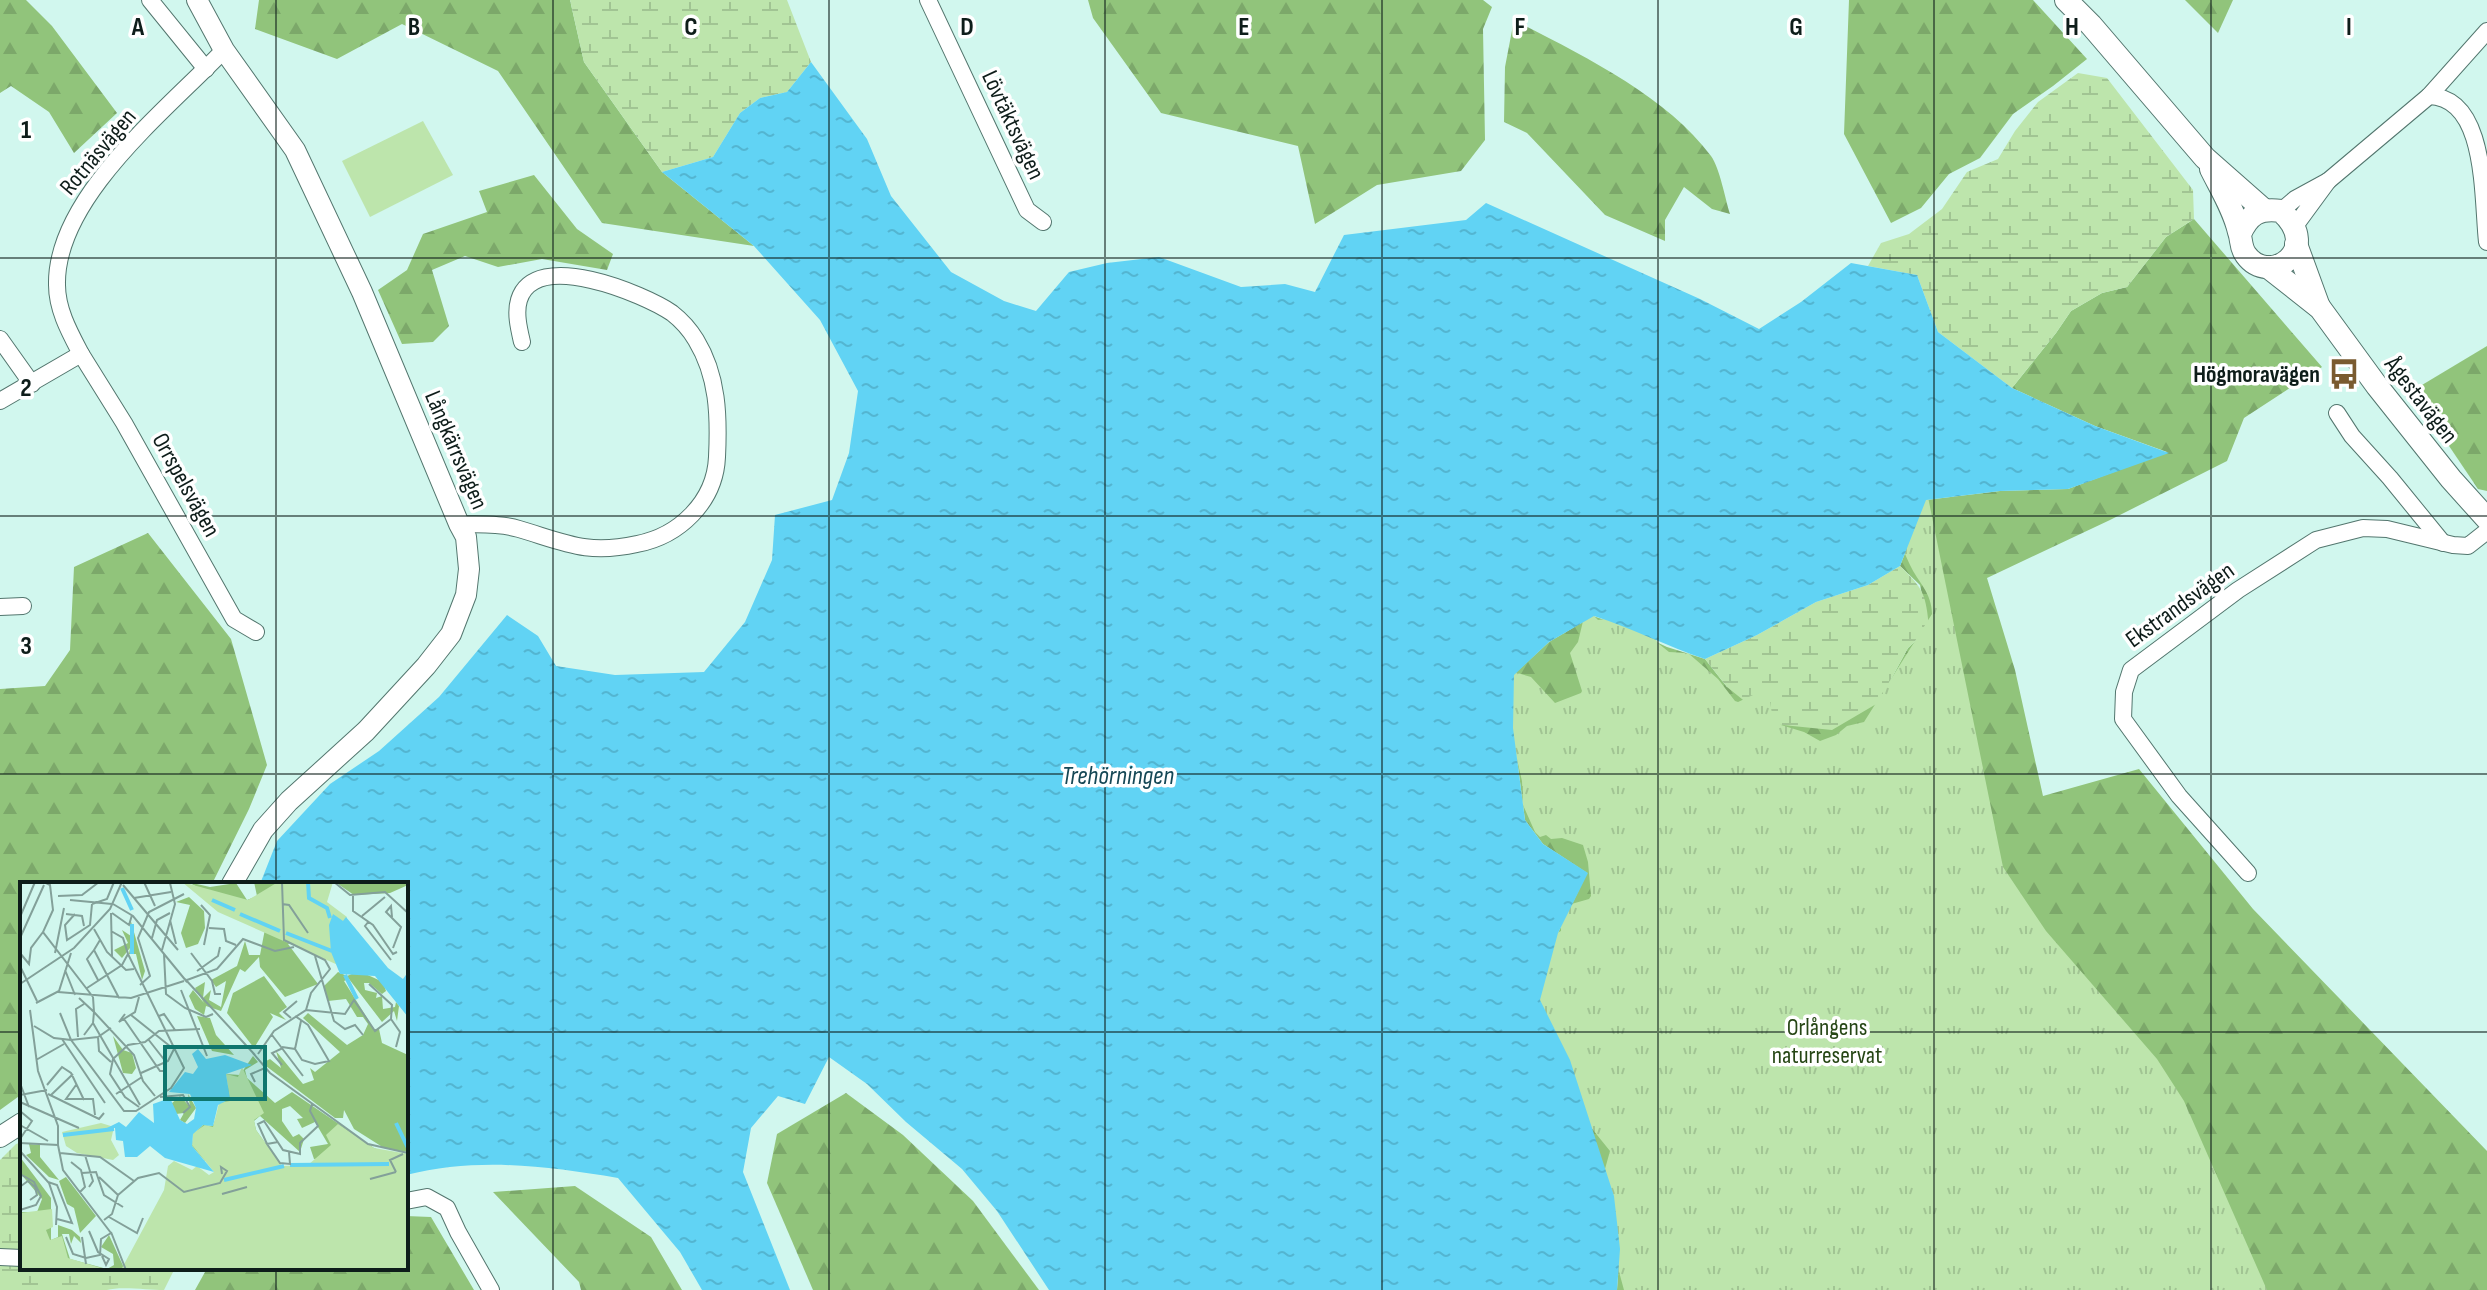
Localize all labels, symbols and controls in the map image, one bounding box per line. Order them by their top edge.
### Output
text: A [131,12,145,43]
text: B [408,12,420,43]
text: C [684,12,698,43]
text: D [960,12,974,43]
text: E [1238,12,1250,43]
text: F [1515,12,1526,43]
text: G [1789,12,1803,43]
text: H [2065,12,2079,43]
text: I [2346,12,2352,43]
street label: Lövtäktsvägen [975,66,1051,184]
street label: Rotnäsvägen [54,103,142,201]
text: 1 [21,115,31,146]
street label: Ågestavägen [2377,350,2464,449]
bus stop icon: Högmoravägen [2327,357,2361,391]
place label: Högmoravägen [2193,360,2320,389]
text: 2 [20,373,32,404]
street label: Långkärrsvägen [418,386,494,514]
street label: Orrspelsvägen [146,428,226,542]
street label: Ekstrandsvägen [2120,556,2240,654]
text: 3 [20,631,32,662]
water label: Trehörningen [1062,761,1174,792]
inset map [20,882,408,1270]
park label: Orlångens naturreservat [1772,1013,1882,1070]

